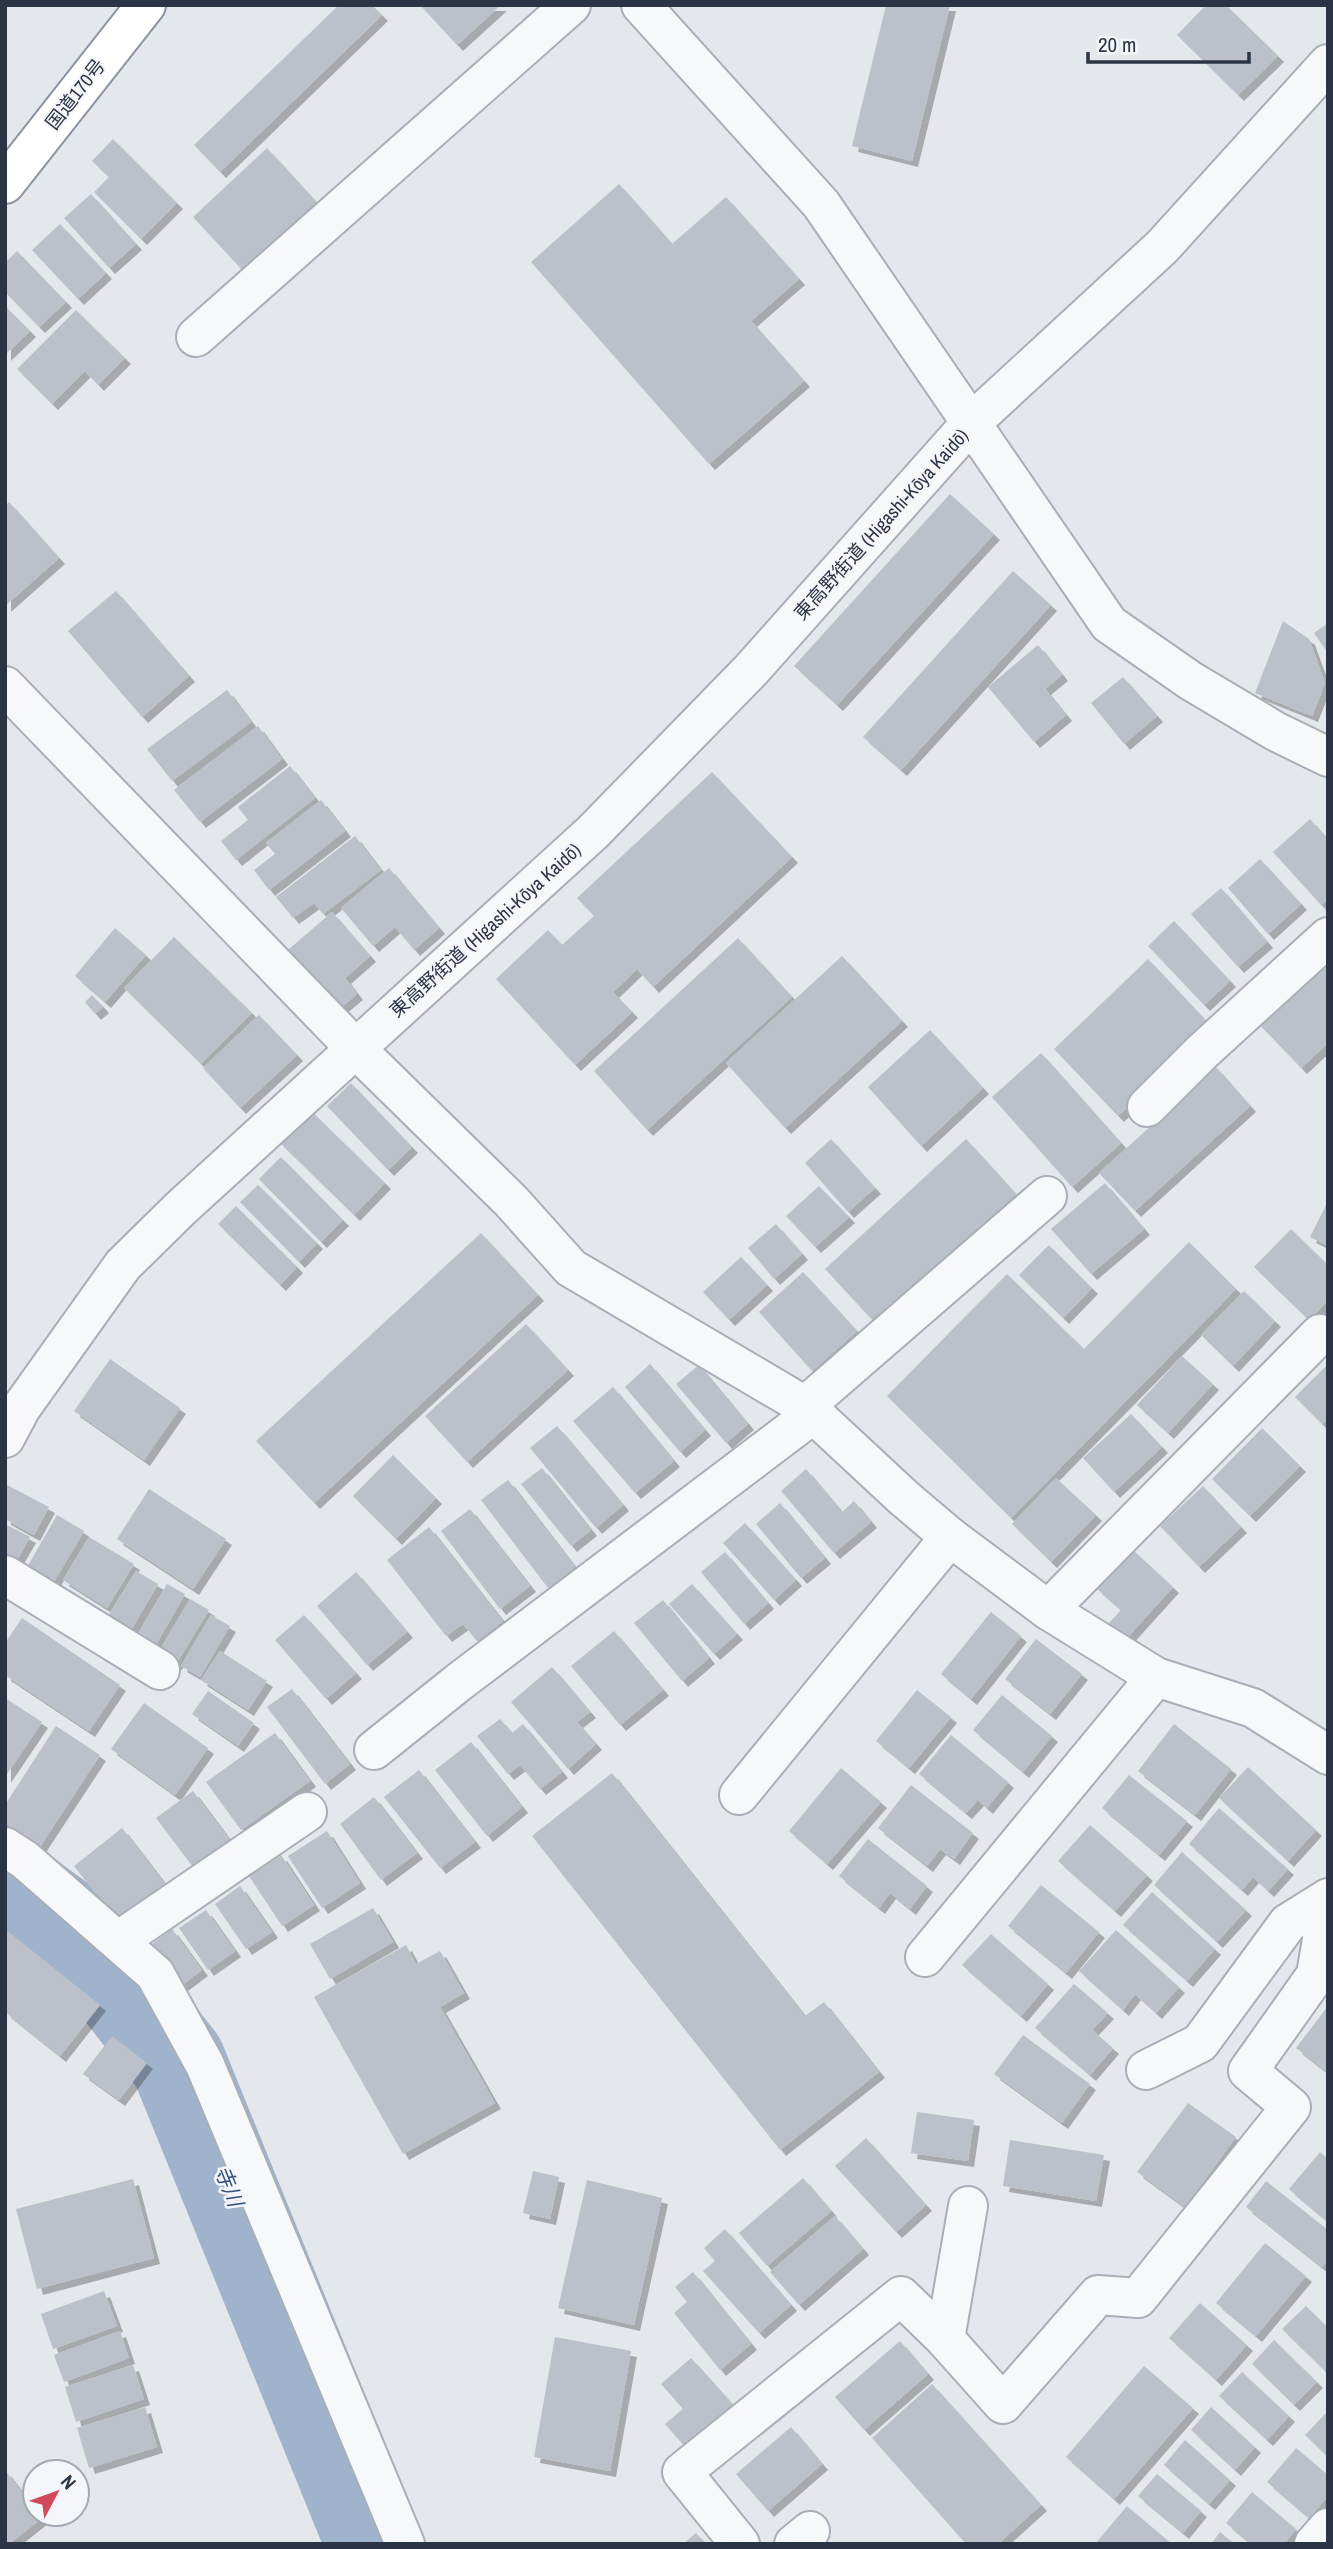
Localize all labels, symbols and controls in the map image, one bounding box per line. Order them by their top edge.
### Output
scale bar [1088,21,1249,65]
text: 20 m [1098,30,1136,59]
street label: 国道170号 [39,53,111,135]
street label: 東高野街道 (Higashi-Kōya Kaidō) [788,423,974,625]
street label: 東高野街道 (Higashi-Kōya Kaidō) [384,837,586,1023]
water label: 寺川 [208,2161,251,2213]
north arrow [21,2458,91,2528]
text: N [55,2469,82,2495]

